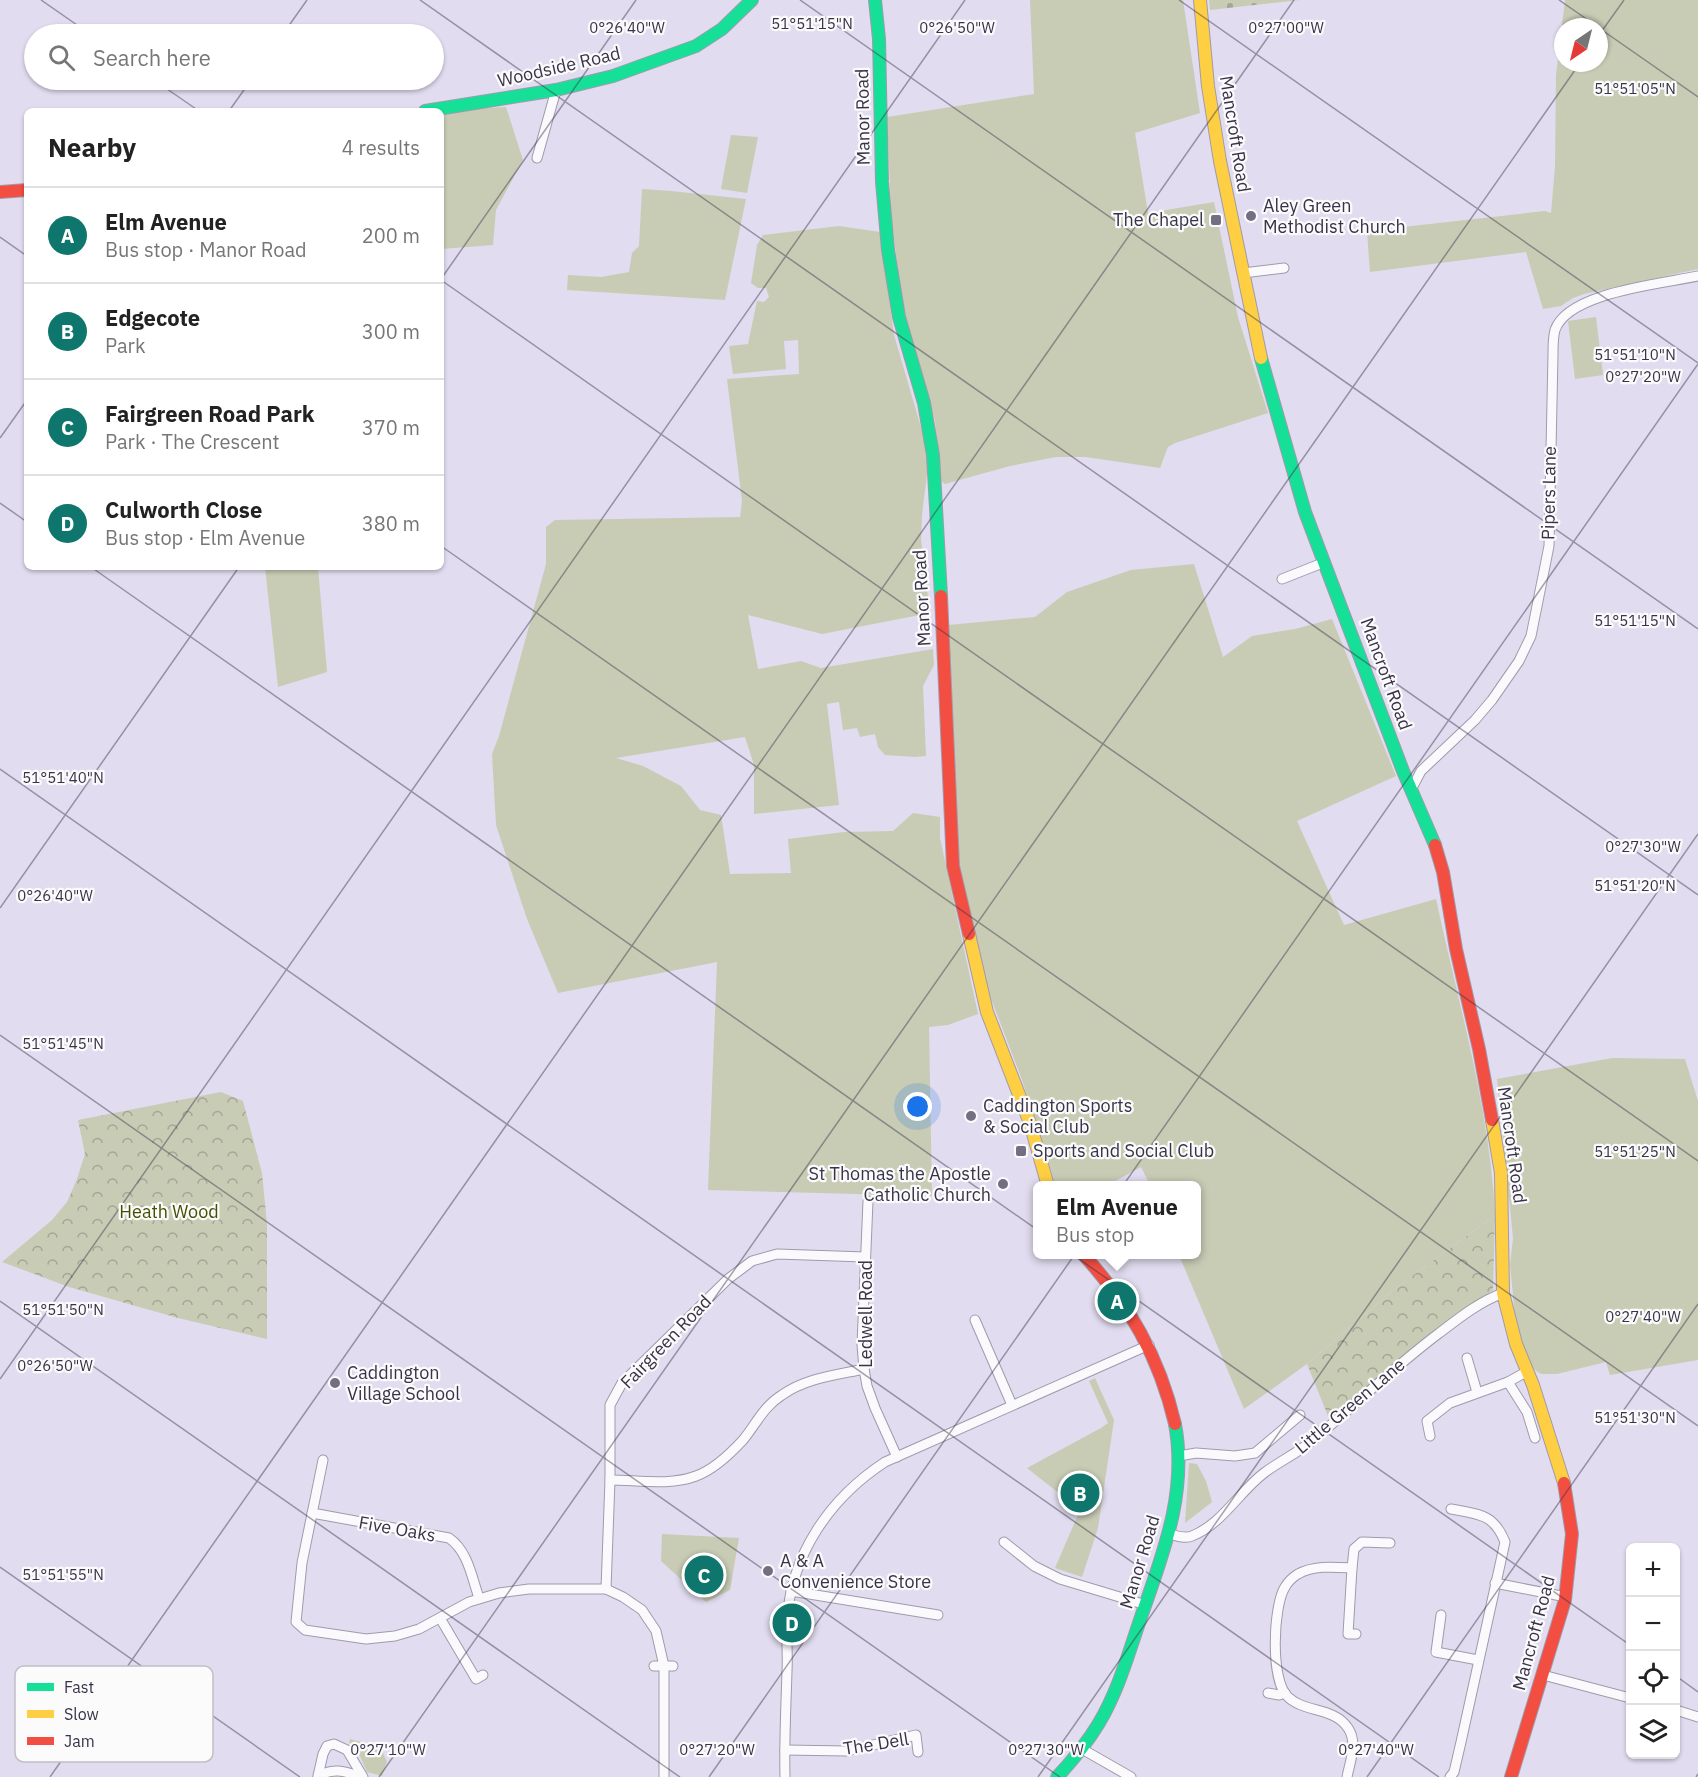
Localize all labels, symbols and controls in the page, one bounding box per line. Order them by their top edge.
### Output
text: 51°51'15"N [771,14,853,33]
text: 0°26'40"W [589,18,665,37]
text: 0°26'50"W [919,18,995,37]
text: 0°27'00"W [1248,18,1324,37]
north arrow [1554,18,1608,72]
search box [24,24,444,90]
icon: search [45,41,78,74]
street label: Woodside Road [495,41,623,92]
text: Search here [93,43,211,72]
street label: Manor Road [850,68,875,166]
street label: Mancroft Road [1215,74,1256,194]
text: 51°51'05"N [1594,79,1676,98]
text: Nearby [48,130,136,164]
text: 4 results [342,134,420,161]
place label: Aley Green Methodist Church [1263,194,1406,238]
text: Elm Avenue [105,207,227,236]
place label: The Chapel [1113,208,1204,231]
marker: Aley Green Methodist Church [1244,209,1258,223]
marker: The Chapel [1209,213,1223,227]
text: A [61,222,74,249]
text: 200 m [362,222,420,249]
text: Bus stop · Manor Road [105,236,307,263]
text: Edgecote [105,303,200,332]
text: B [61,318,74,345]
text: 300 m [362,318,420,345]
text: Park [105,332,145,359]
text: 51°51'10"N [1594,345,1676,364]
text: 0°27'20"W [1605,367,1681,386]
text: Fairgreen Road Park [105,399,315,428]
text: C [61,414,74,441]
text: 370 m [362,414,420,441]
text: Park · The Crescent [105,428,280,455]
street label: Pipers Lane [1536,446,1561,540]
text: Culworth Close [105,495,262,524]
text: D [61,510,74,537]
text: 380 m [362,510,420,537]
text: Bus stop · Elm Avenue [105,524,305,551]
street label: Manor Road [907,549,936,647]
text: 51°51'15"N [1594,611,1676,630]
street label: Mancroft Road [1356,615,1417,733]
text: 51°51'40"N [22,768,104,787]
text: 0°27'30"W [1605,837,1681,856]
text: 51°51'20"N [1594,876,1676,895]
text: 0°26'40"W [17,886,93,905]
text: 51°51'45"N [22,1034,104,1053]
street label: Mancroft Road [1493,1085,1532,1205]
your location [903,1092,932,1121]
place label: Caddington Sports & Social Club [983,1094,1132,1138]
marker: Caddington Sports & Social Club [964,1109,978,1123]
place label: Sports and Social Club [1033,1139,1214,1162]
text: 51°51'25"N [1594,1142,1676,1161]
marker: Sports and Social Club [1014,1144,1028,1158]
place label: St Thomas the Apostle Catholic Church [809,1162,991,1206]
marker: St Thomas the Apostle Catholic Church [996,1177,1010,1191]
popup [1033,1181,1201,1259]
text: Elm Avenue [1056,1192,1178,1221]
park label: Heath Wood [119,1200,219,1223]
text: Bus stop [1056,1221,1134,1248]
street label: Ledwell Road [854,1260,877,1368]
pin: A [1098,1278,1136,1324]
street label: Fairgreen Road [615,1290,716,1393]
text: 51°51'50"N [22,1300,104,1319]
text: 0°27'40"W [1605,1307,1681,1326]
street label: Little Green Lane [1290,1353,1410,1458]
text: 0°26'50"W [17,1356,93,1375]
place label: Caddington Village School [347,1361,460,1405]
marker: Caddington Village School [328,1376,342,1390]
text: 51°51'30"N [1594,1408,1676,1427]
pin: B [1060,1470,1100,1516]
street label: Five Oaks [357,1510,437,1547]
street label: Manor Road [1114,1512,1165,1611]
map controls [1626,1543,1680,1759]
button: + [1626,1543,1680,1597]
place label: A & A Convenience Store [780,1549,931,1593]
pin: C [684,1552,724,1598]
marker: A & A Convenience Store [761,1564,775,1578]
text: 51°51'55"N [22,1565,104,1584]
street label: Mancroft Road [1507,1573,1560,1693]
button: − [1626,1597,1680,1651]
pin: D [772,1600,812,1646]
button: locate [1626,1651,1680,1705]
legend [15,1666,213,1762]
text: Fast [64,1677,94,1697]
text: Slow [64,1704,99,1724]
button: layers [1626,1705,1680,1759]
street label: The Dell [841,1727,911,1760]
text: Jam [64,1731,95,1751]
text: 0°27'10"W [350,1740,426,1759]
text: 0°27'20"W [679,1740,755,1759]
text: 0°27'30"W [1008,1740,1084,1759]
text: 0°27'40"W [1338,1740,1414,1759]

